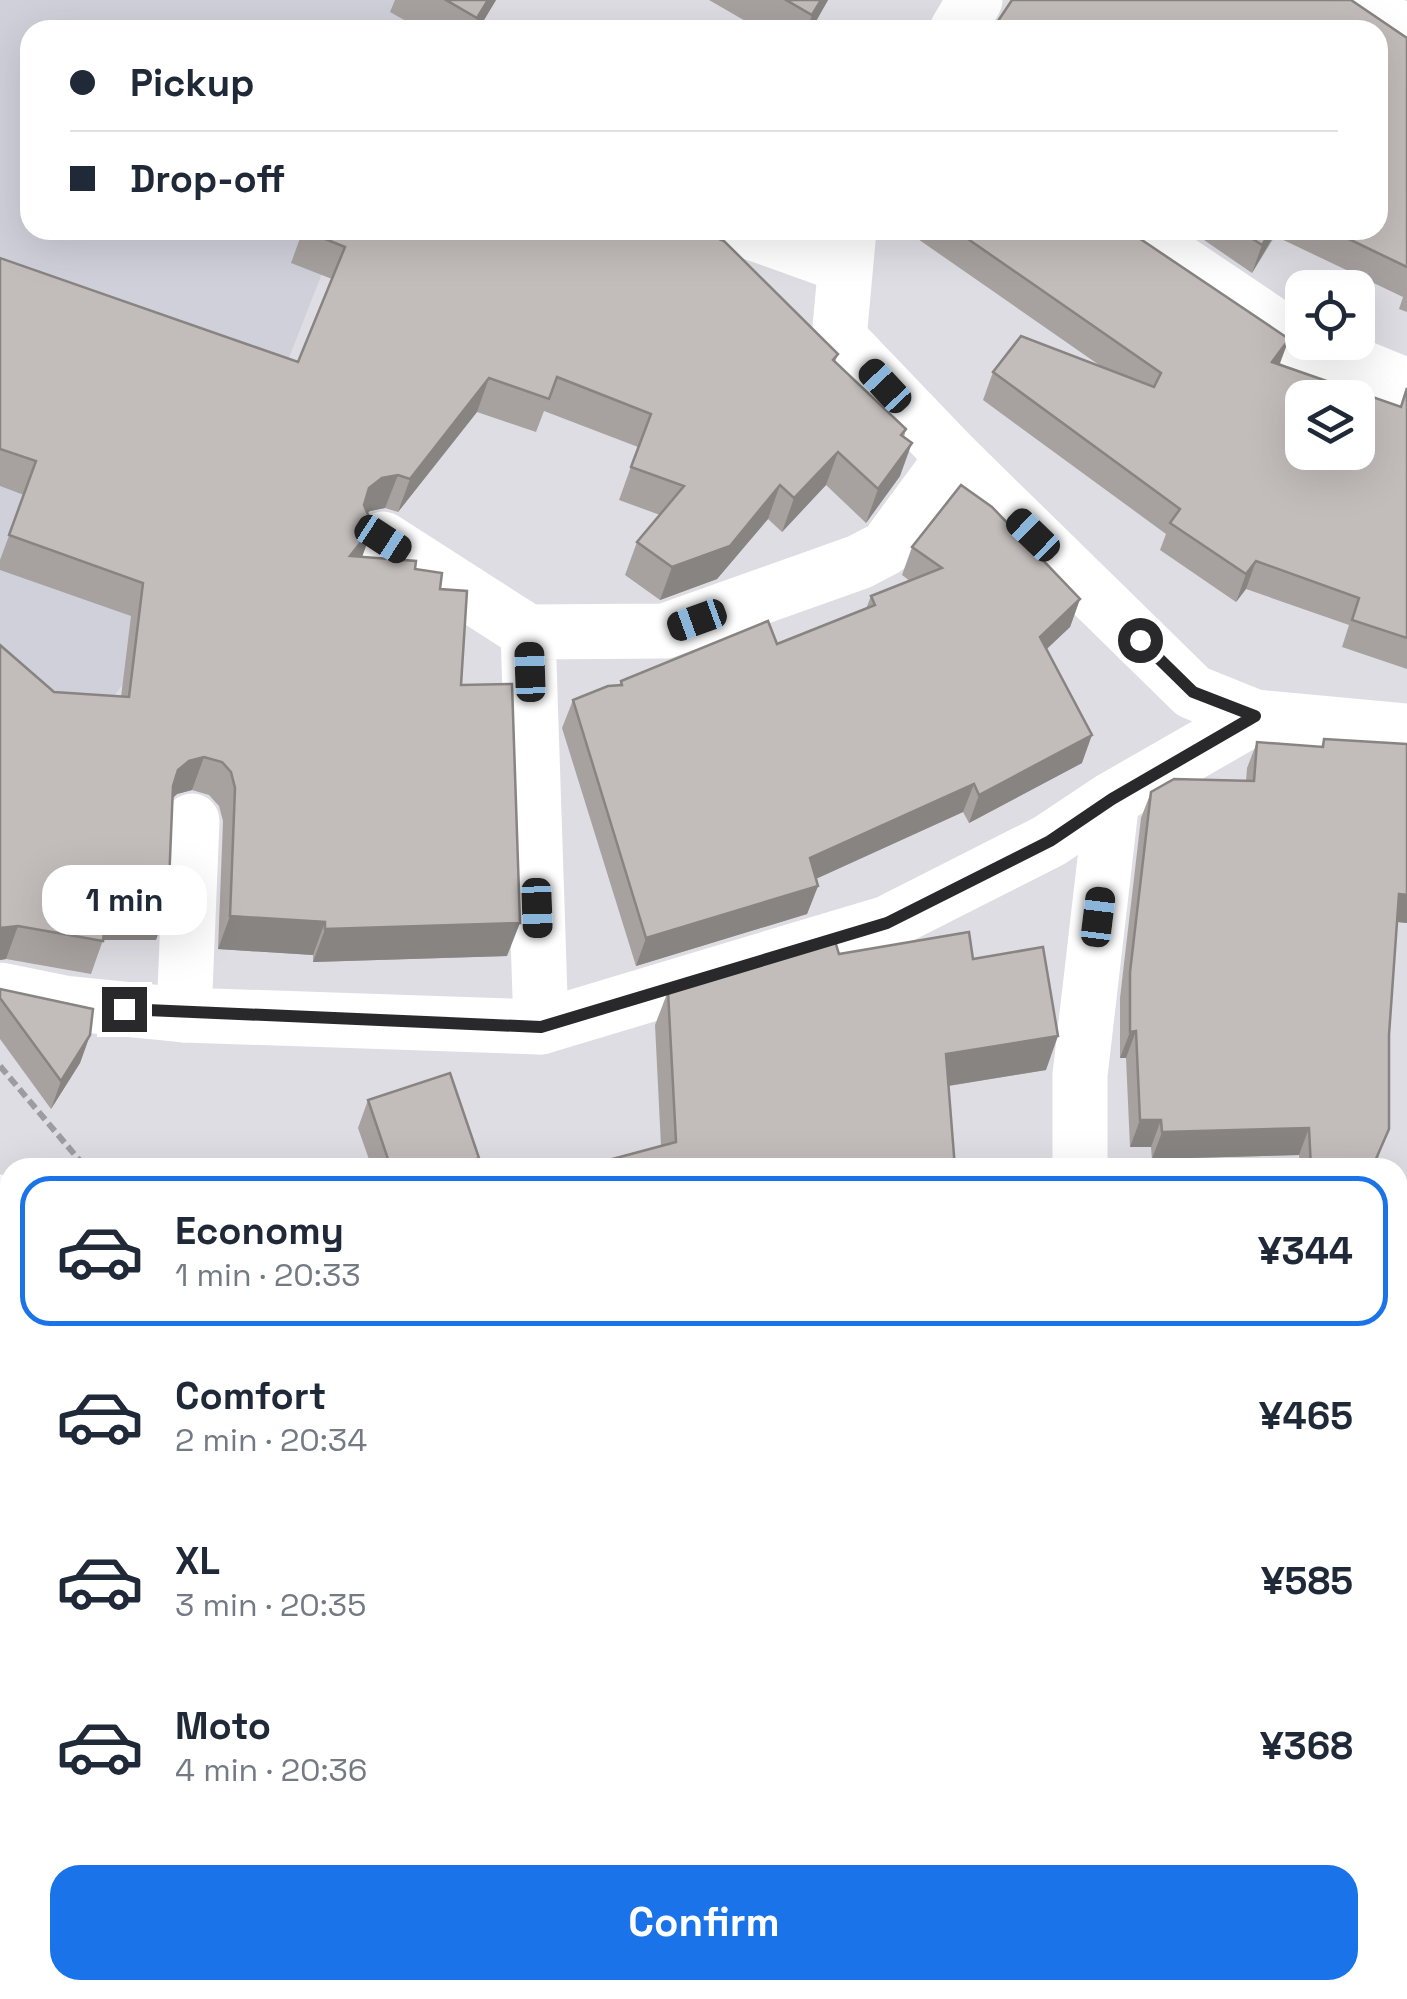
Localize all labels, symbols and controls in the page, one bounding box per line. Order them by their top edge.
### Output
text: Pickup [130,59,254,107]
text: Drop-off [130,155,285,203]
map controls [1285,270,1375,470]
button: locate [1285,270,1375,360]
car [854,354,916,418]
button: layers [1285,380,1375,470]
car [1001,503,1065,567]
car [350,510,416,568]
car [664,596,730,644]
route start [1118,618,1163,663]
car [514,641,546,703]
callout: 1 min [42,864,206,934]
car [521,877,553,939]
text: 1 min [85,880,164,920]
car [1079,885,1117,949]
route end [102,987,147,1032]
icon: car [55,1206,145,1296]
text: Economy [175,1207,344,1255]
text: ¥344 [1258,1227,1353,1275]
text: 1 min · 20:33 [175,1255,361,1295]
icon: car [55,1371,145,1461]
text: Comfort [175,1372,326,1420]
text: ¥465 [1259,1392,1353,1440]
text: 2 min · 20:34 [175,1420,367,1460]
icon: car [55,1536,145,1626]
text: XL [175,1537,220,1585]
text: ¥585 [1261,1557,1353,1605]
text: 3 min · 20:35 [175,1585,366,1625]
icon: car [55,1701,145,1791]
text: Moto [175,1702,271,1750]
text: ¥368 [1260,1722,1353,1770]
text: 4 min · 20:36 [175,1750,367,1790]
button: Confirm [50,1865,1358,1980]

